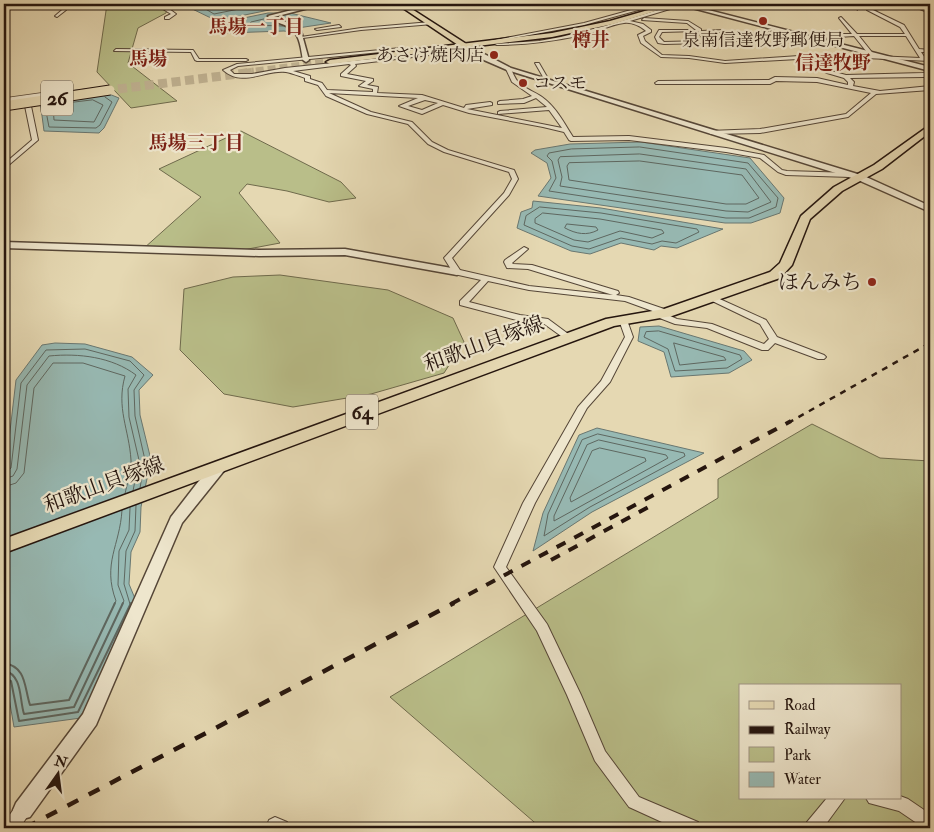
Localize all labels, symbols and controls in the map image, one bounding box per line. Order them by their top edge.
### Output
district label: 馬場一丁目 [208,15,304,39]
marker: 泉南信達牧野郵便局 [757,15,769,27]
district label: 樽井 [572,28,610,52]
place label: 泉南信達牧野郵便局 [682,29,844,52]
place label: あさけ焼肉店 [376,44,484,67]
district label: 馬場 [129,47,167,71]
marker: あさけ焼肉店 [488,49,500,61]
district label: 信達牧野 [795,51,871,75]
place label: コスモ [533,72,587,95]
marker: コスモ [517,77,529,89]
road number: 26 [41,80,73,116]
district label: 馬場三丁目 [148,131,244,155]
place label: ほんみち [778,269,862,296]
marker: ほんみち [866,276,878,288]
street label: 和歌山貝塚線 [420,310,548,378]
road number: 64 [346,394,378,430]
street label: 和歌山貝塚線 [40,451,168,519]
legend [739,684,902,800]
text: Road [784,696,816,715]
text: Railway [784,720,831,739]
text: Park [784,746,811,765]
north arrow [32,750,82,800]
text: N [52,752,70,772]
text: Water [783,770,821,789]

